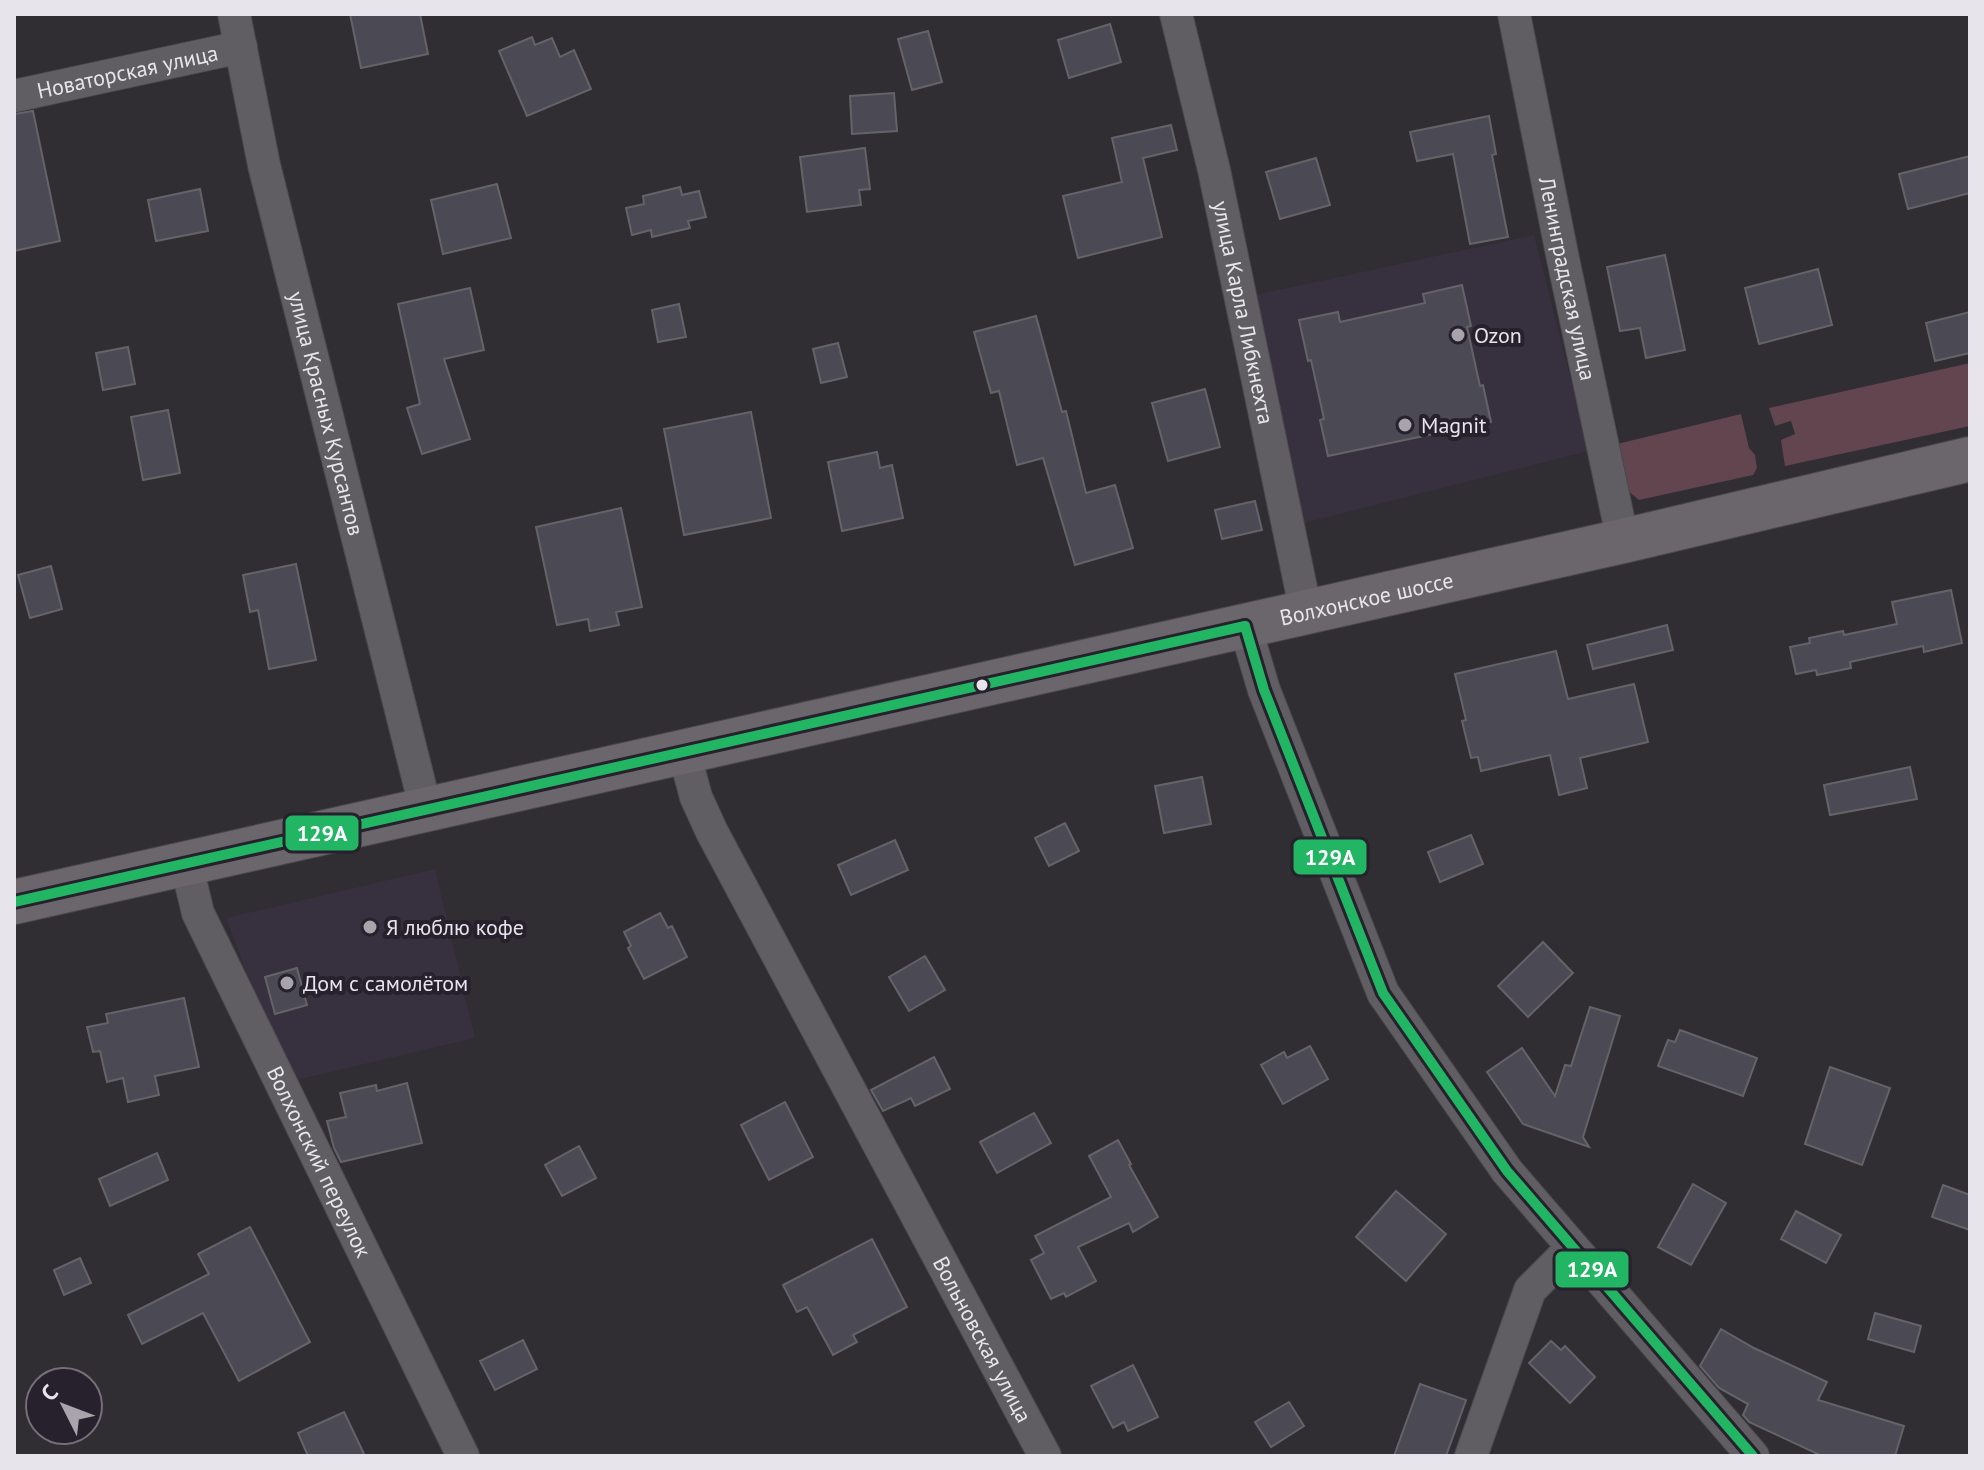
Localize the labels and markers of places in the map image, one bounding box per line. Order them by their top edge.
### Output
place label: Ozon [1474,321,1522,349]
marker: Ozon [1449,326,1467,344]
place label: Magnit [1421,411,1487,439]
marker: Magnit [1396,416,1414,434]
unlabelled marker [974,677,990,693]
place label: Я люблю кофе [386,913,524,941]
marker: Я люблю кофе [361,918,379,936]
place label: Дом с самолётом [303,969,468,997]
marker: Дом с самолётом [278,974,296,992]

